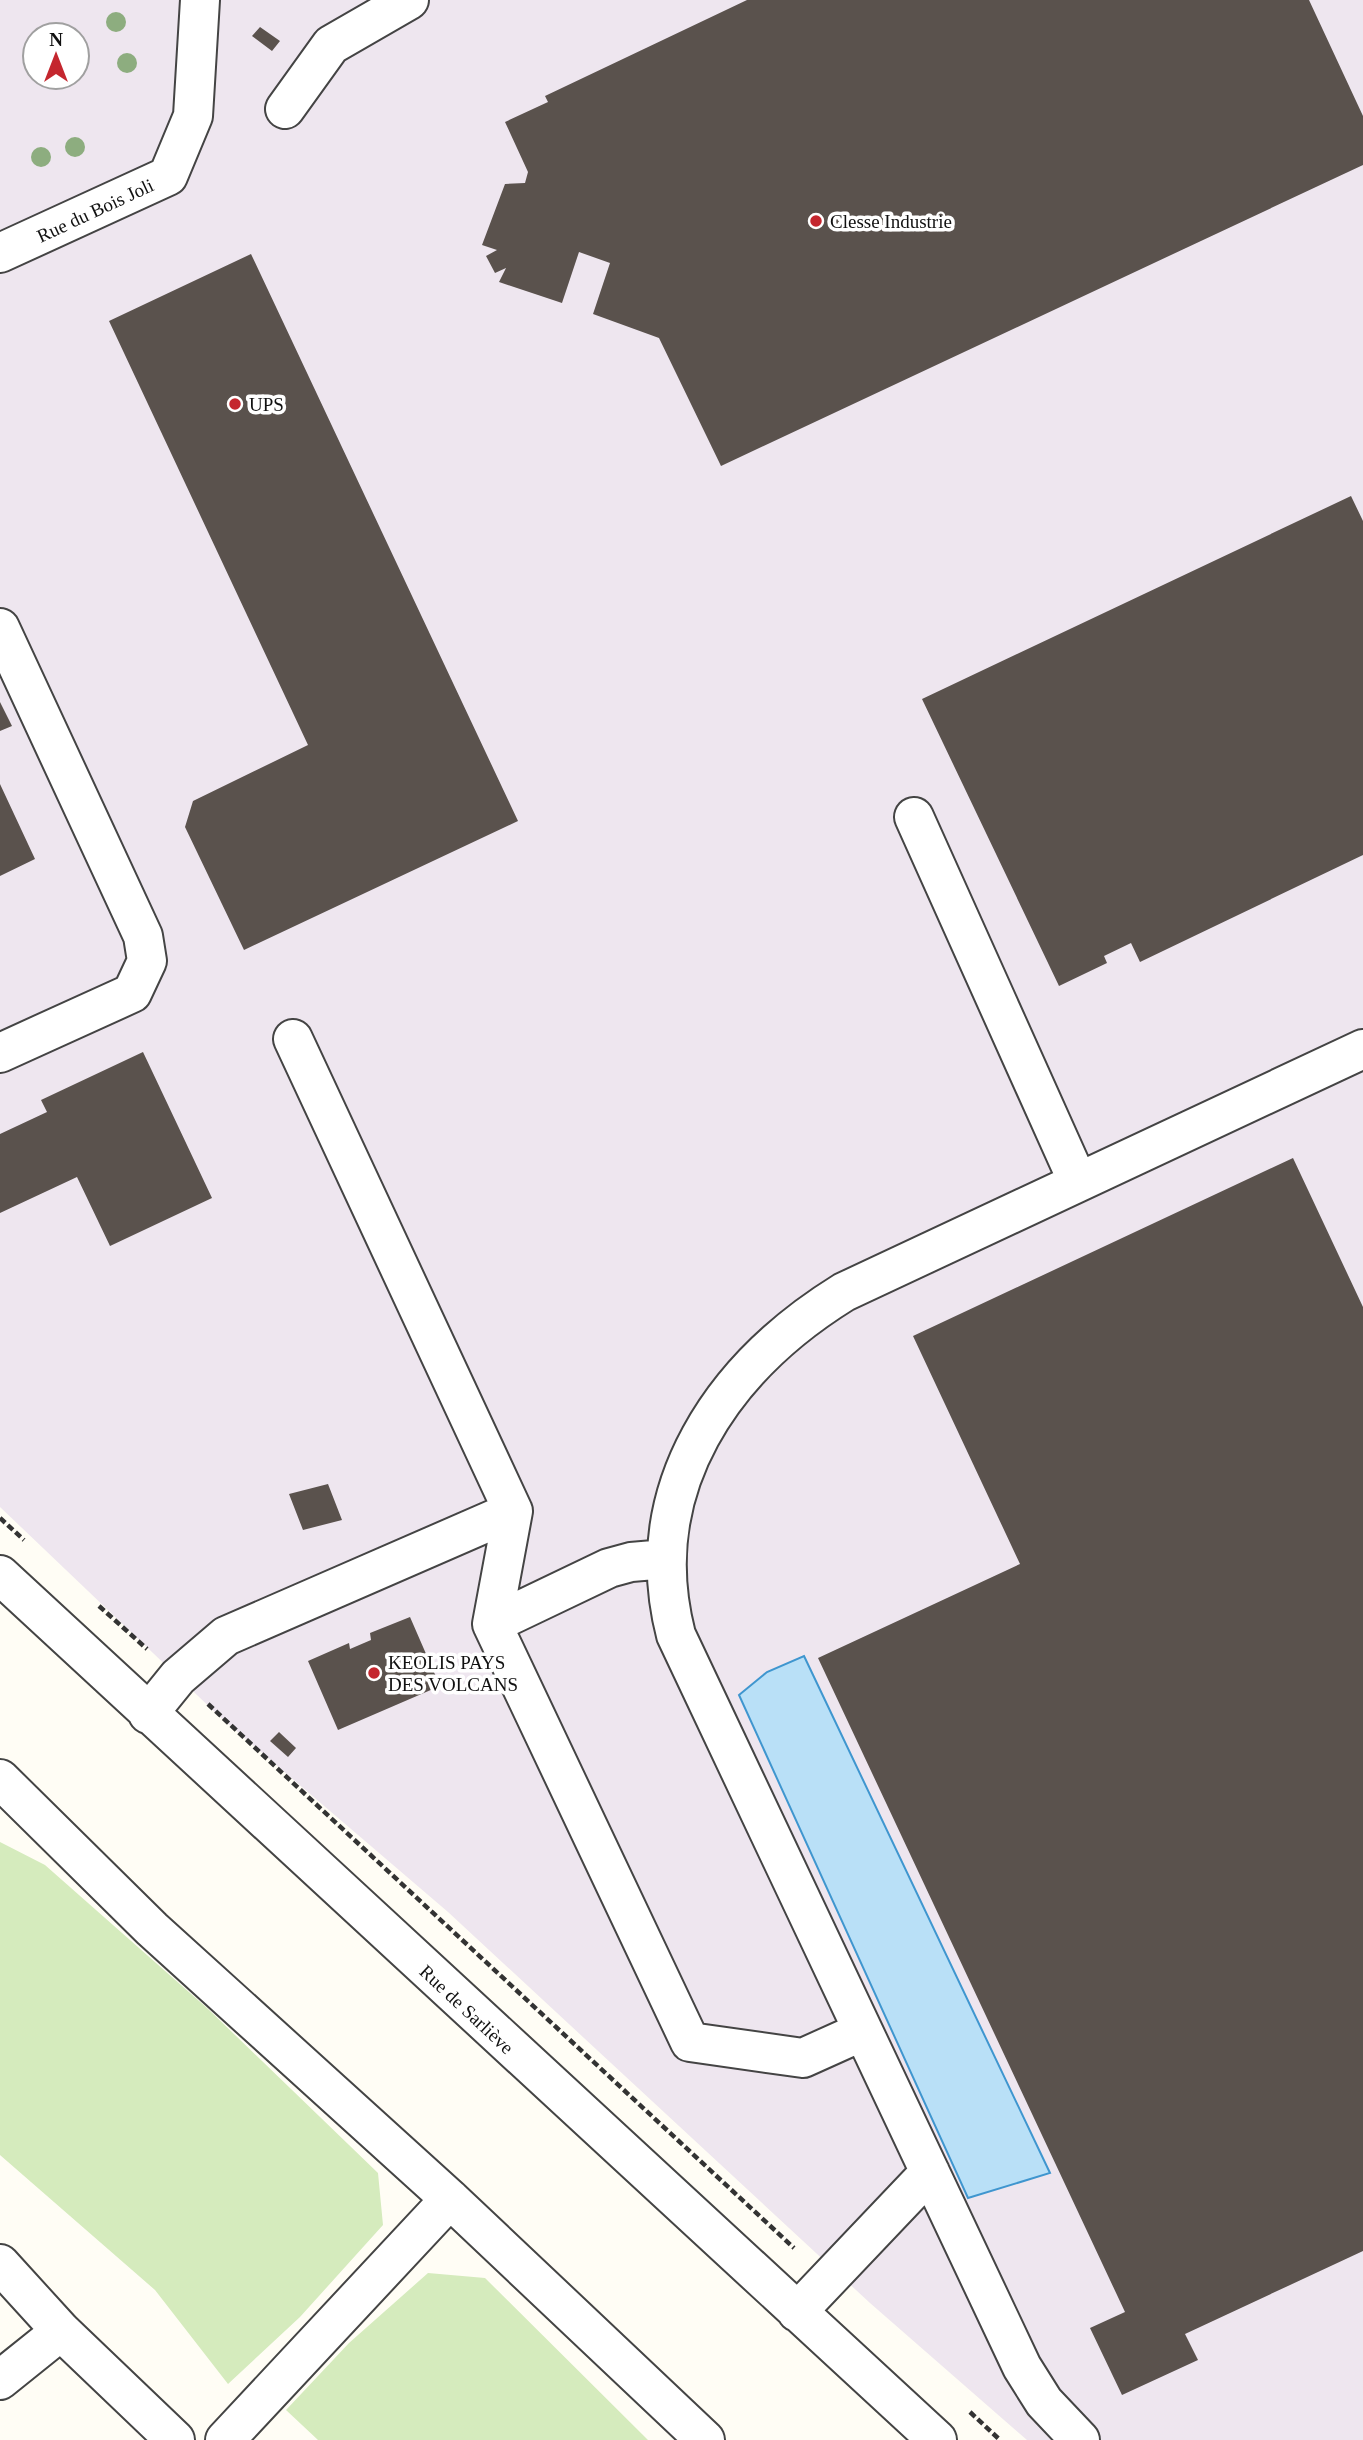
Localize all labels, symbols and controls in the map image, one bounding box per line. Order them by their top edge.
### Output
north arrow [21,21,91,91]
text: N [49,29,63,50]
street label: Rue du Bois Joli [34,174,157,247]
place label: Clesse Industrie [830,211,952,232]
marker: Clesse Industrie [808,213,824,229]
place label: UPS [249,394,284,415]
marker: UPS [227,396,243,412]
place label: KEOLIS PAYS DES VOLCANS [388,1652,518,1695]
marker: KEOLIS PAYS DES VOLCANS [366,1665,382,1681]
street label: Rue de Sarliève [416,1961,518,2058]

